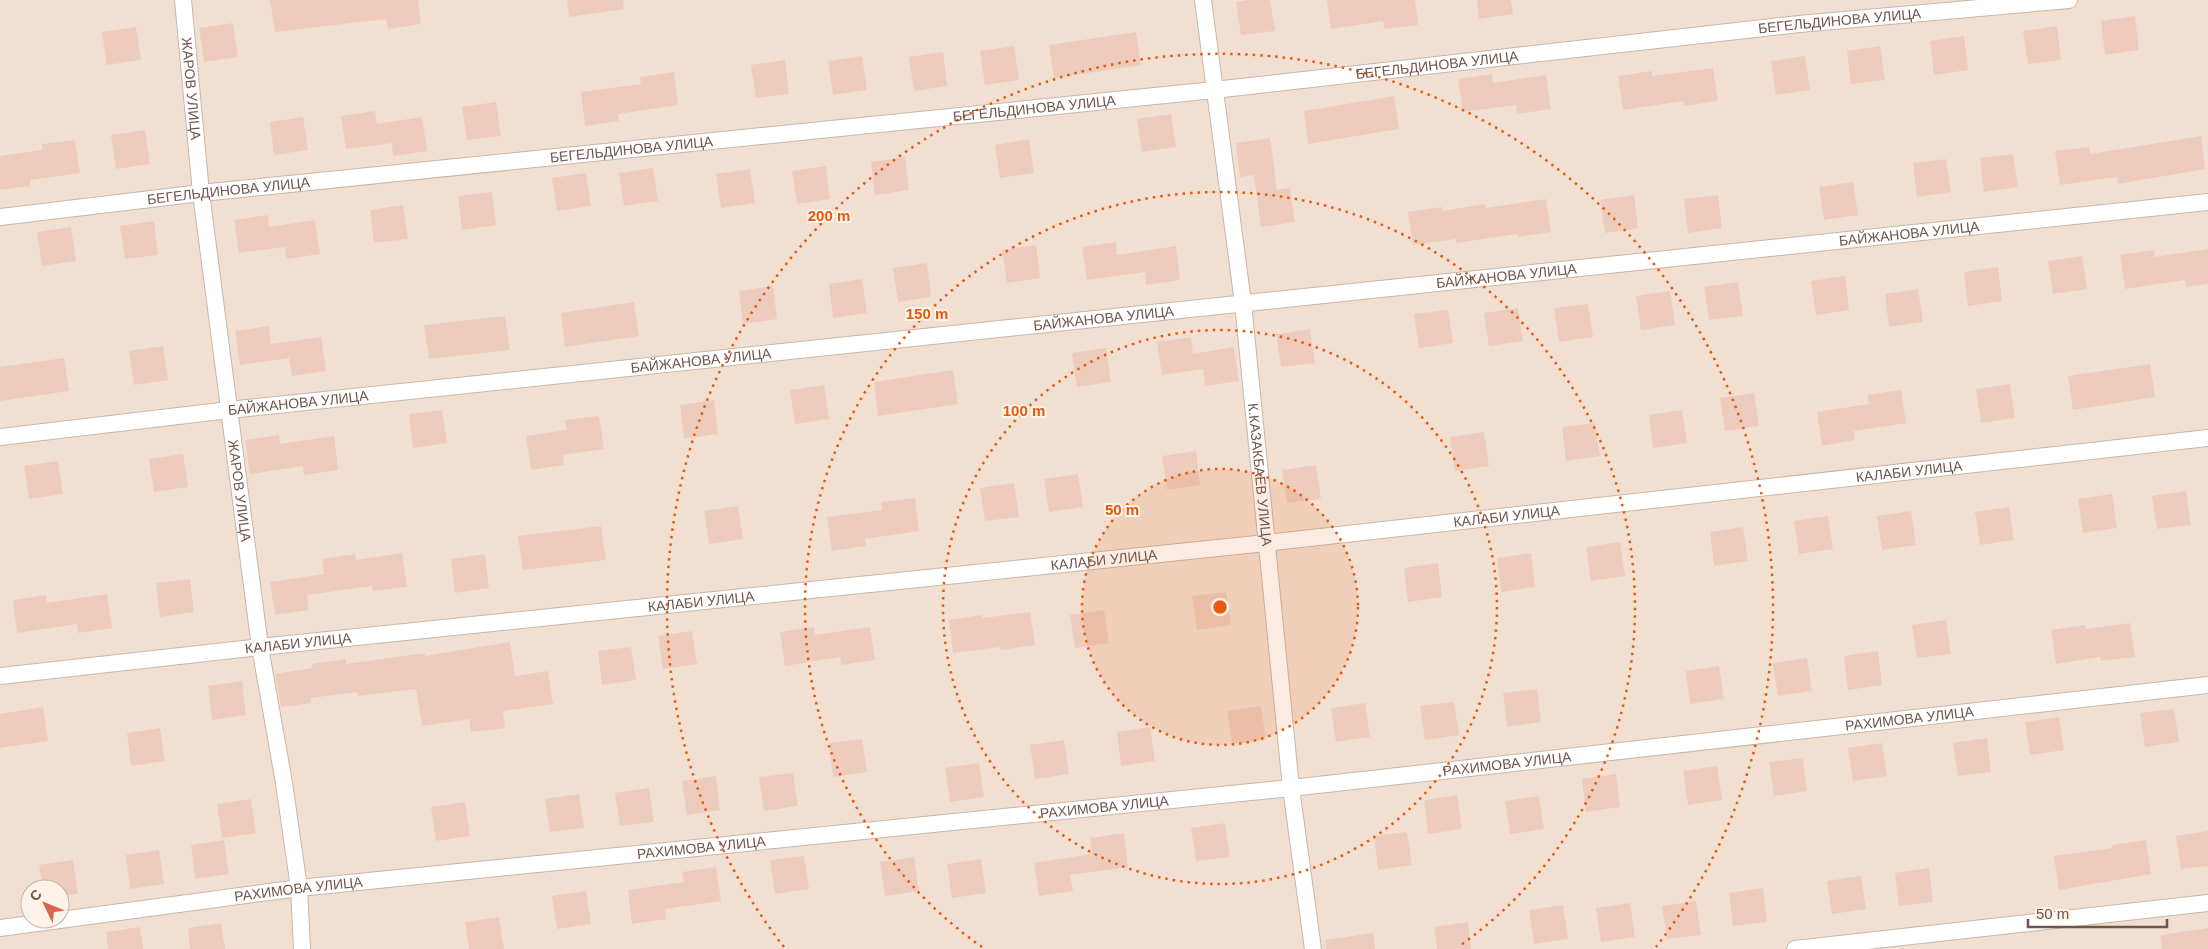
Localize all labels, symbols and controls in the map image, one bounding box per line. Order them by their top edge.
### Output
street label: БЕГЕЛЬДИНОВА УЛИЦА [1757,5,1922,37]
street label: ЖАРОВ УЛИЦА [179,37,204,141]
street label: БЕГЕЛЬДИНОВА УЛИЦА [1355,48,1520,82]
street label: БЕГЕЛЬДИНОВА УЛИЦА [952,92,1117,125]
street label: БЕГЕЛЬДИНОВА УЛИЦА [549,133,714,165]
street label: БЕГЕЛЬДИНОВА УЛИЦА [146,174,311,207]
text: 200 m [808,207,850,224]
street label: БАЙЖАНОВА УЛИЦА [1838,218,1981,249]
street label: БАЙЖАНОВА УЛИЦА [1435,260,1578,291]
street label: БАЙЖАНОВА УЛИЦА [1033,303,1175,333]
text: 150 m [906,305,948,322]
street label: БАЙЖАНОВА УЛИЦА [630,345,772,376]
street label: БАЙЖАНОВА УЛИЦА [227,387,370,418]
text: 100 m [1003,402,1045,419]
street label: К.КАЗАКБАЕВ УЛИЦА [1245,402,1275,547]
street label: ЖАРОВ УЛИЦА [225,439,254,543]
street label: КАЛАБИ УЛИЦА [1855,457,1964,485]
text: 50 m [1105,501,1139,518]
street label: КАЛАБИ УЛИЦА [1453,502,1561,530]
street label: КАЛАБИ УЛИЦА [1050,546,1159,573]
street label: КАЛАБИ УЛИЦА [647,588,756,615]
centre of rings [1211,598,1229,616]
street label: КАЛАБИ УЛИЦА [244,630,353,657]
street label: РАХИМОВА УЛИЦА [1844,703,1975,734]
street label: РАХИМОВА УЛИЦА [1442,749,1573,779]
street label: РАХИМОВА УЛИЦА [1039,792,1170,821]
street label: РАХИМОВА УЛИЦА [636,833,767,862]
street label: РАХИМОВА УЛИЦА [233,874,364,905]
north arrow [20,879,70,929]
text: С [26,886,45,904]
scale bar [2028,896,2167,928]
text: 50 m [2036,905,2069,922]

